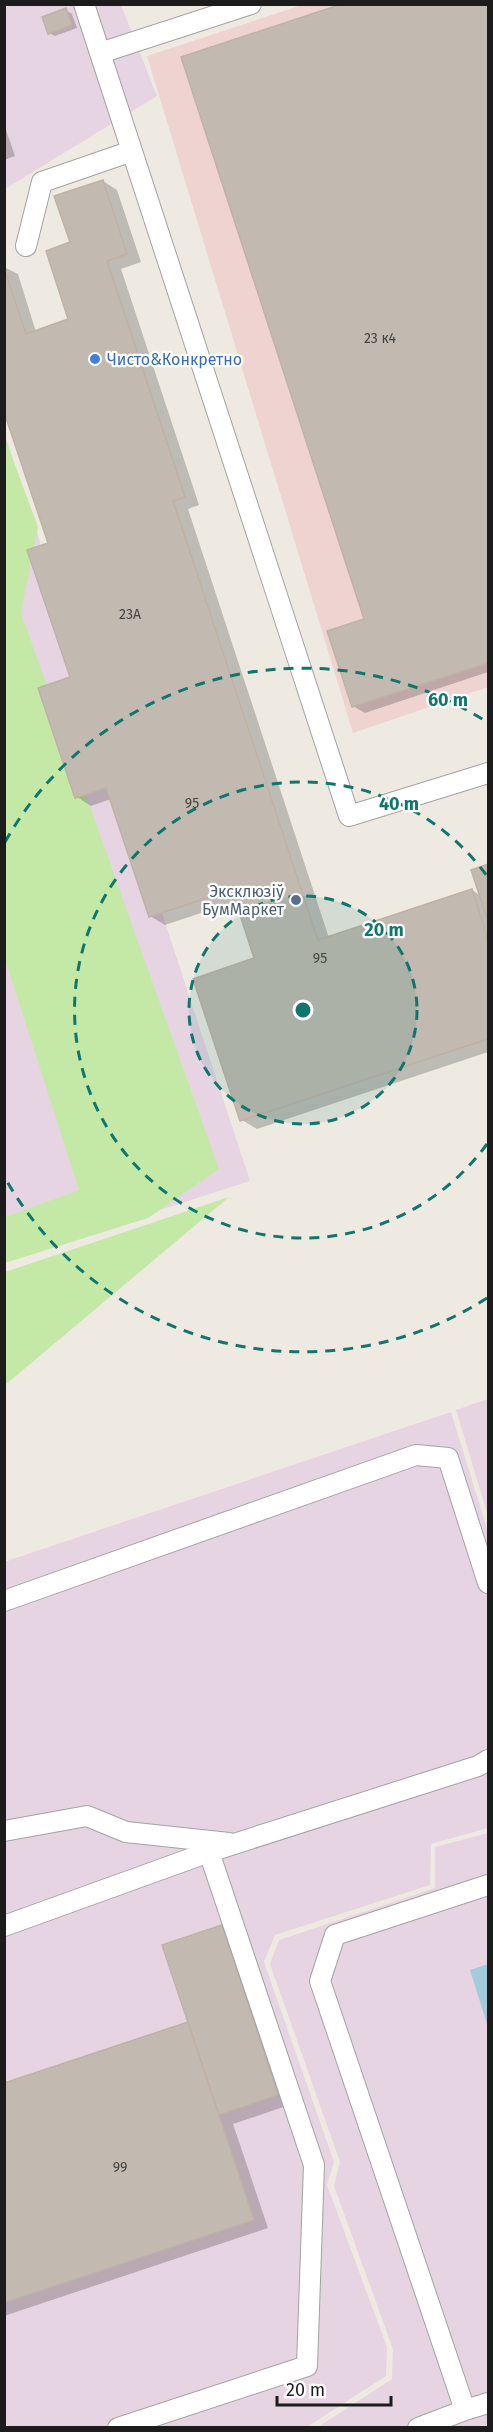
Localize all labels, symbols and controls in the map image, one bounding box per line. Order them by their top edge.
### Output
house number: 23 к4 [364,330,397,347]
place label: Чисто&Конкретно [107,350,242,369]
marker: Чисто&Конкретно [88,352,102,366]
house number: 23А [119,606,141,623]
text: 60 m [428,689,468,711]
text: 40 m [379,793,419,815]
house number: 95 [185,795,199,812]
place label: Эксклюзіў БумМаркет [202,882,285,919]
marker: Эксклюзіў БумМаркет [289,893,303,907]
text: 20 m [364,919,404,941]
house number: 95 [313,950,327,967]
centre of rings [293,1000,313,1020]
house number: 99 [113,2159,127,2176]
scale bar [277,2369,391,2407]
text: 20 m [286,2379,325,2401]

